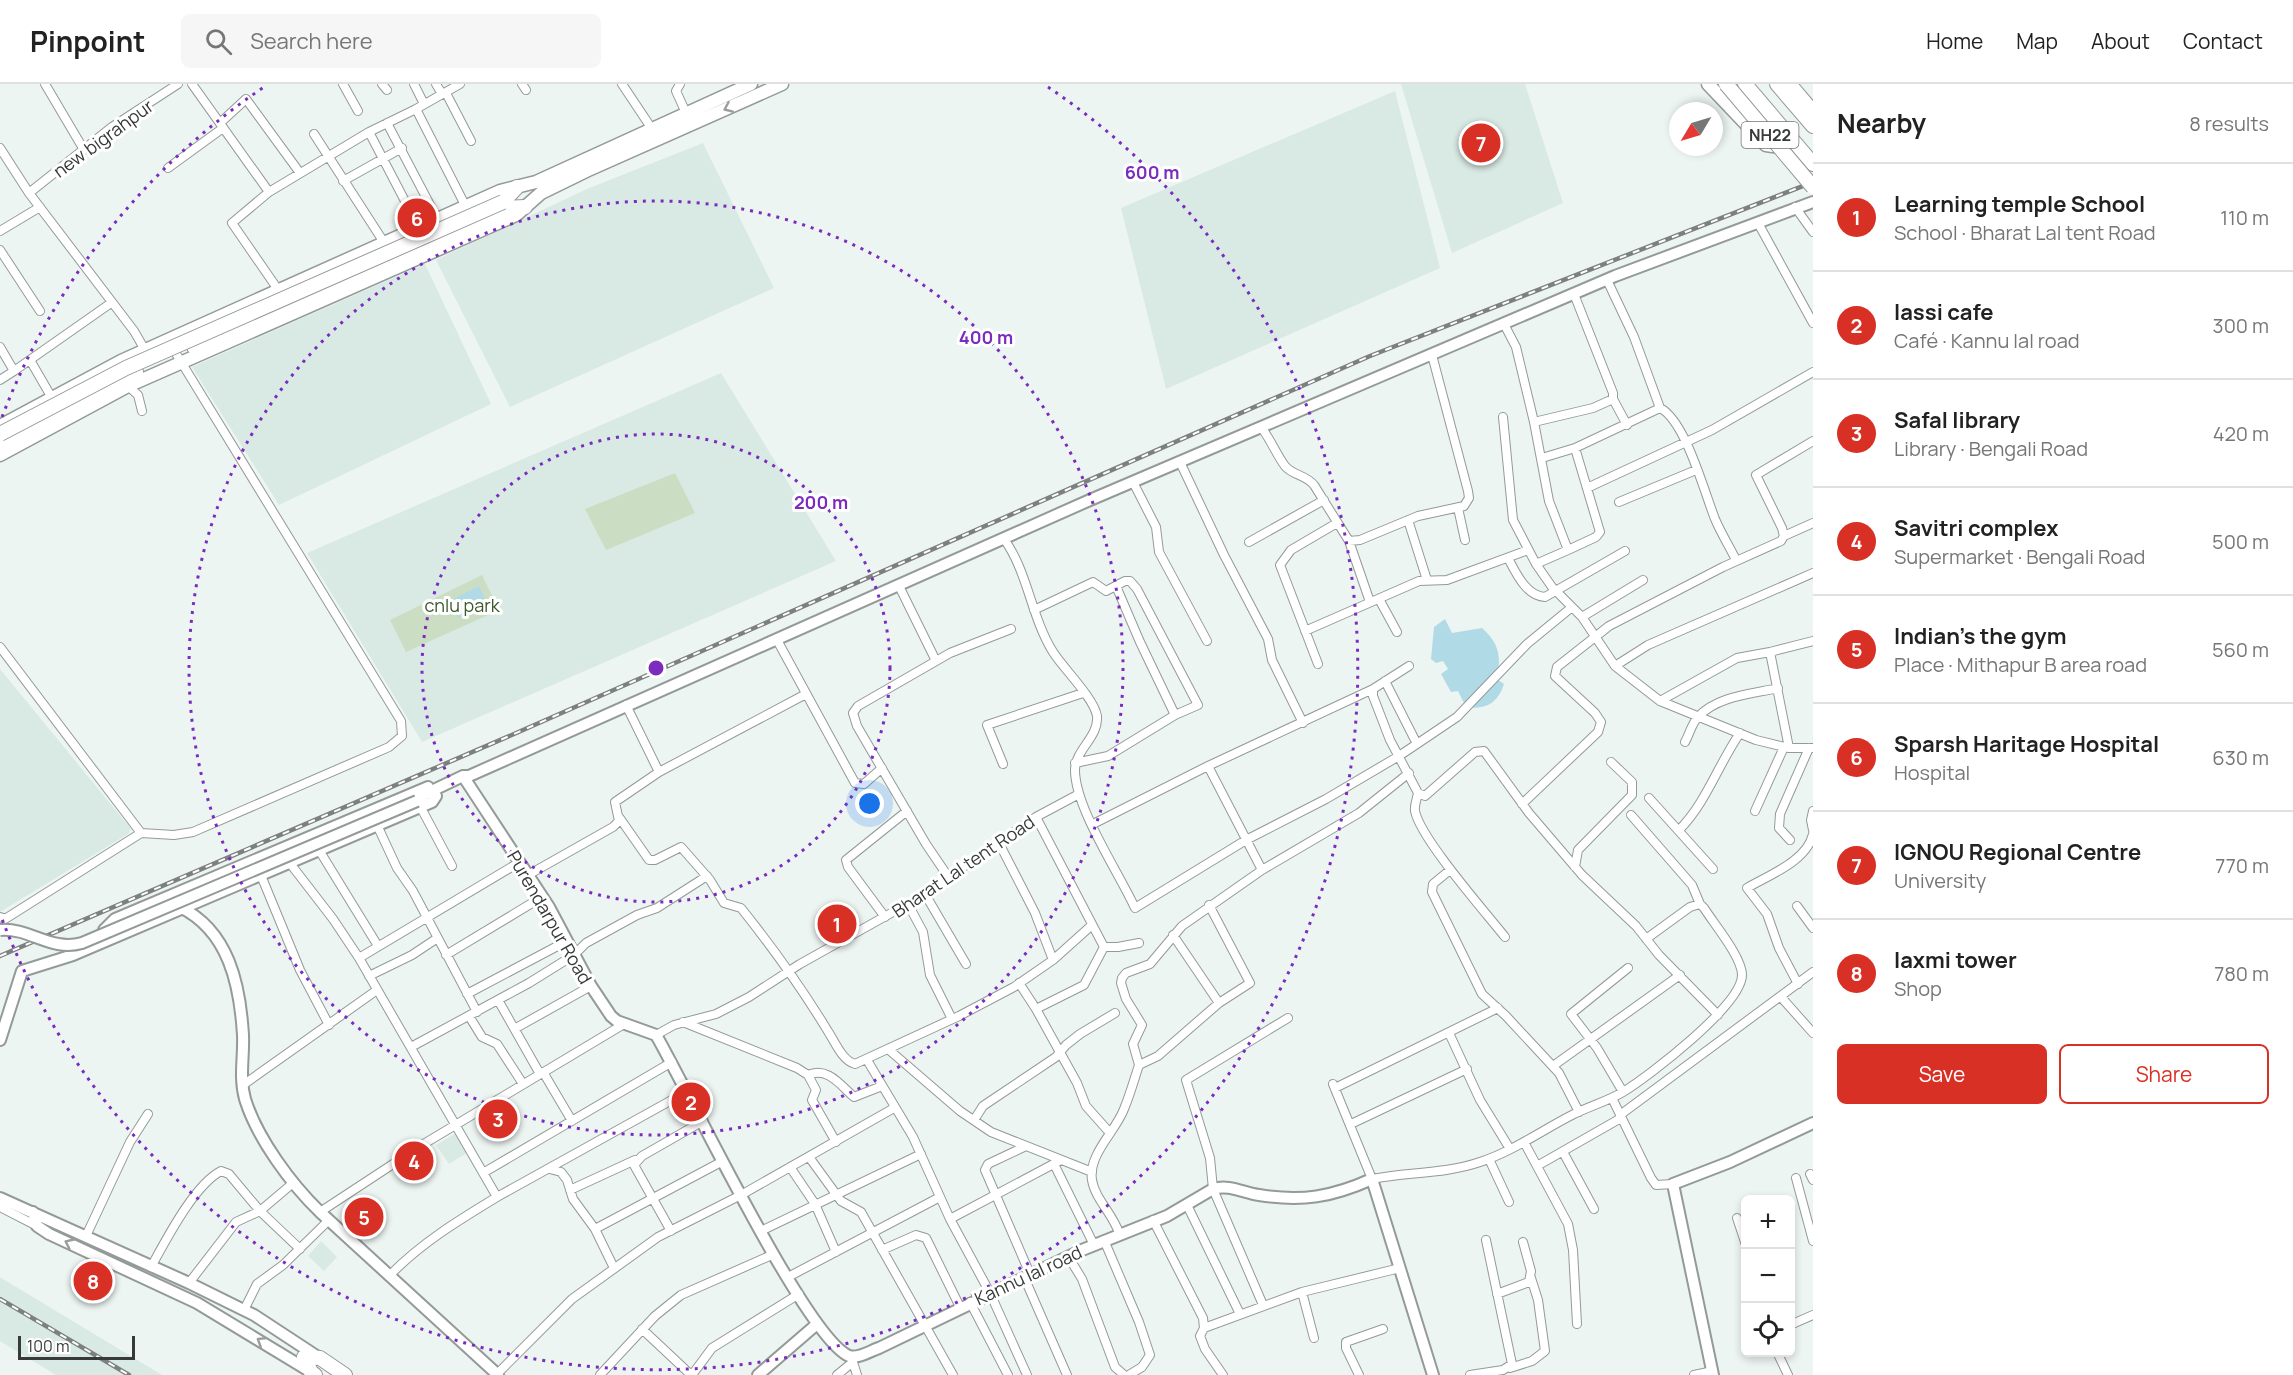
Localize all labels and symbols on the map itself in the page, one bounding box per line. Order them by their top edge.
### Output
street label: new bigrahpur [48,93,158,183]
one-way arrow [724,100,735,112]
north arrow [1669,102,1723,156]
pin: 7 [1462,120,1500,166]
road number: NH22 [1742,122,1798,148]
text: 600 m [1125,160,1179,184]
pin: 6 [398,196,436,240]
text: 400 m [959,325,1013,349]
text: 200 m [794,490,848,514]
park label: cnlu park [424,593,501,617]
centre of rings [646,658,666,678]
your location [855,789,884,818]
street label: Bharat Lal tent Road [887,809,1039,923]
street label: Purendarpur Road [502,846,598,988]
pin: 1 [818,902,856,946]
pin: 2 [672,1080,710,1124]
pin: 3 [478,1096,518,1142]
pin: 4 [394,1138,434,1184]
pin: 5 [344,1194,384,1240]
one-way arrow [64,1239,75,1251]
street label: Kannu lal road [970,1240,1086,1310]
pin: 8 [74,1258,112,1304]
scale bar [18,1333,135,1360]
one-way arrow [257,1337,268,1348]

